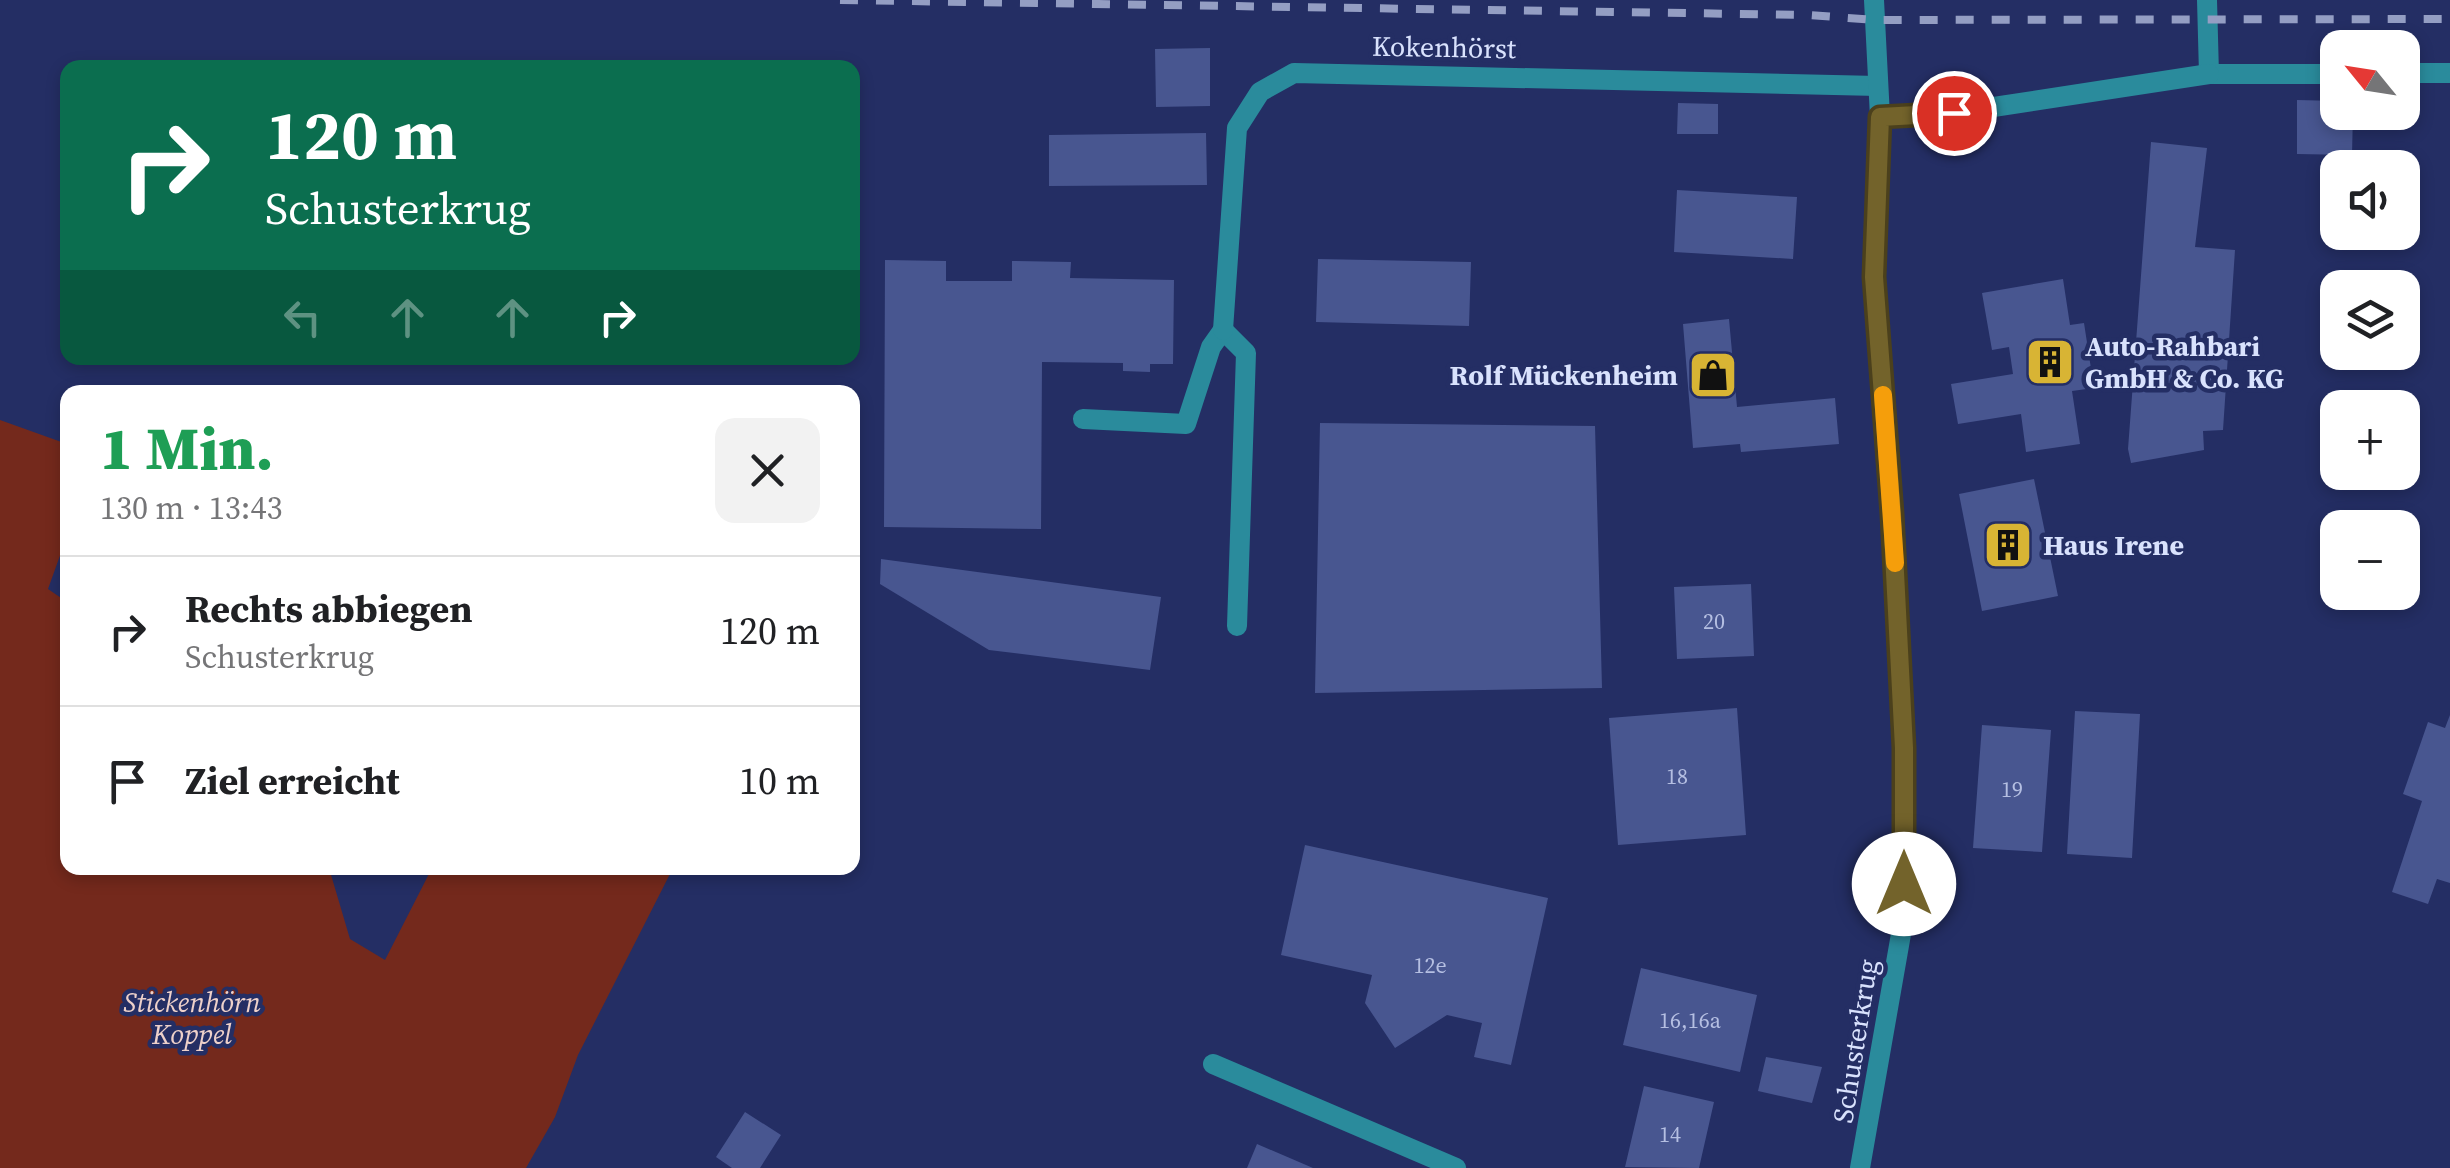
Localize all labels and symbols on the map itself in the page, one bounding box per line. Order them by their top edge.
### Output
street label: Kokenhörst [1372,27,1517,67]
north arrow [2320,30,2420,130]
pin [1912,71,1997,156]
place label: Auto-Rahbari GmbH & Co. KG [2085,327,2284,397]
building icon: Auto-Rahbari GmbH & Co. KG [2024,336,2076,388]
shop icon: Rolf Mückenheim [1687,349,1739,401]
place label: Rolf Mückenheim [1450,356,1678,394]
building icon: Haus Irene [1982,519,2034,571]
place label: Haus Irene [2043,526,2184,564]
house number: 20 [1703,606,1725,636]
house number: 18 [1666,761,1688,791]
house number: 19 [2001,774,2023,804]
position arrow [1852,832,1956,936]
house number: 12e [1413,950,1447,980]
street label: Schusterkrug [1823,956,1887,1126]
park label: Stickenhörn Koppel [123,983,261,1053]
house number: 16,16a [1659,1005,1722,1035]
house number: 14 [1659,1119,1681,1149]

